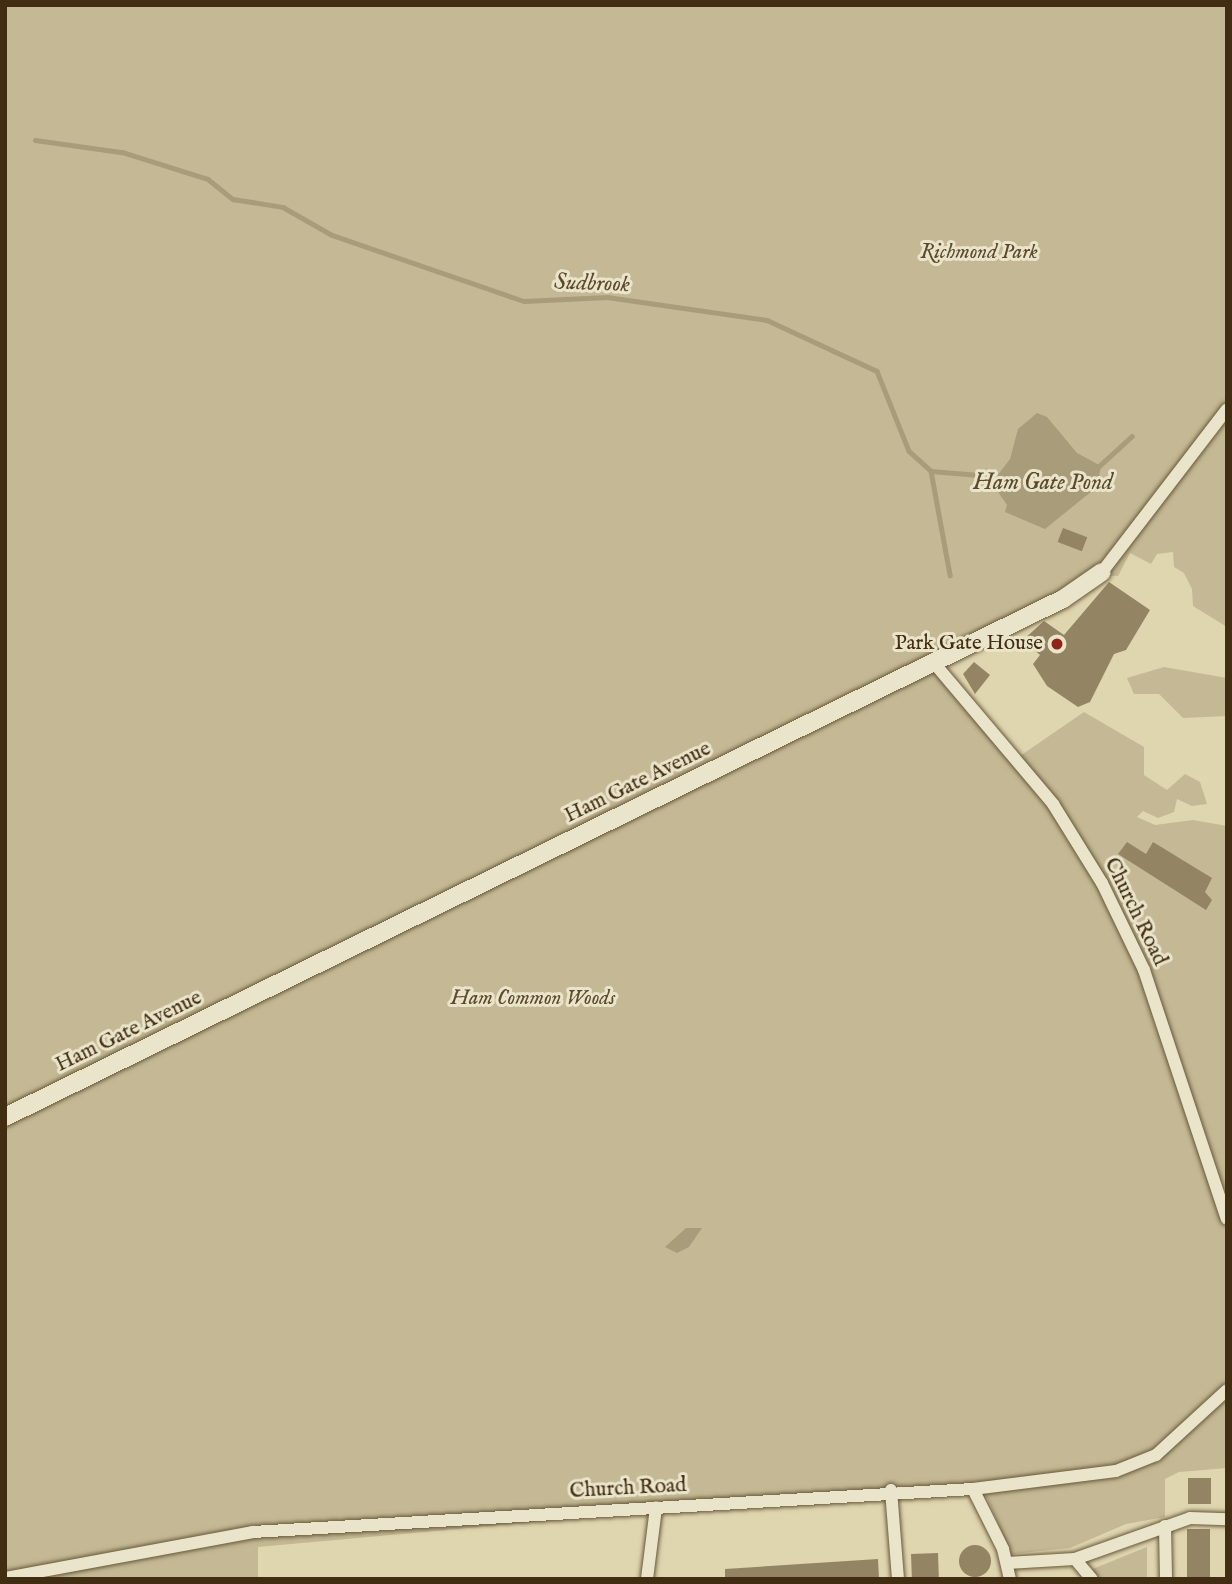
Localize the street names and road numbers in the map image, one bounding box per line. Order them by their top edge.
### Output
street label: Ham Gate Avenue [561,737,715,829]
street label: Church Road [1098,854,1172,970]
street label: Ham Gate Avenue [52,986,206,1078]
street label: Church Road [569,1473,687,1505]

